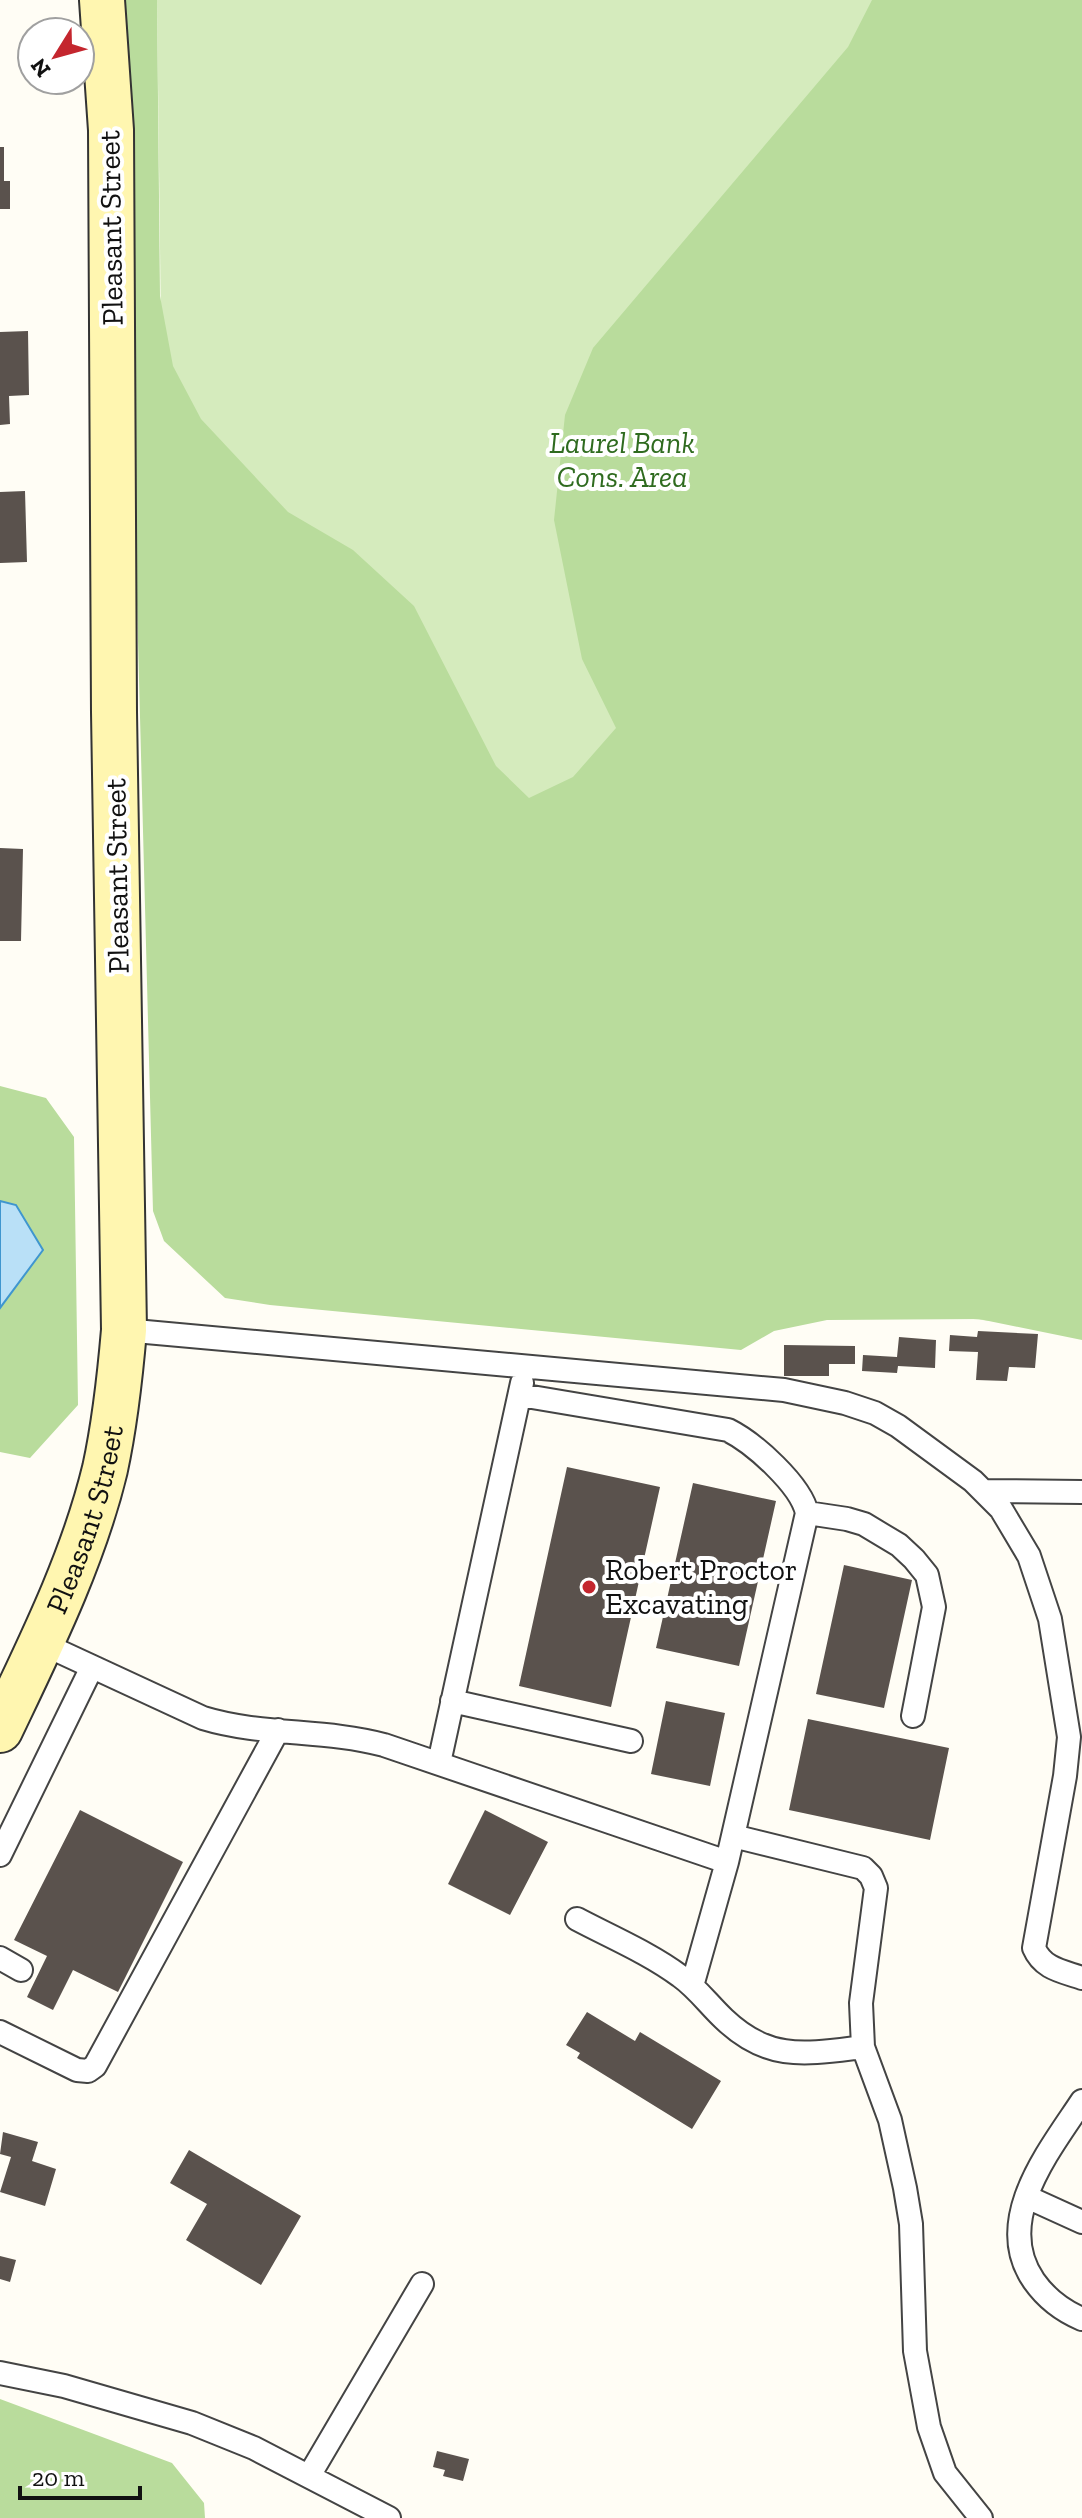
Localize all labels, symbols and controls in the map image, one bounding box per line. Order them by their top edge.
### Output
north arrow [16,16,96,96]
text: N [24,53,56,83]
street label: Pleasant Street [91,130,131,326]
park label: Laurel Bank Cons. Area [549,425,695,495]
street label: Pleasant Street [97,778,137,974]
street label: Pleasant Street [38,1423,131,1619]
place label: Robert Proctor Excavating [605,1552,797,1622]
marker: Robert Proctor Excavating [580,1578,598,1596]
scale bar [20,2450,140,2500]
text: 20 m [32,2463,85,2492]

